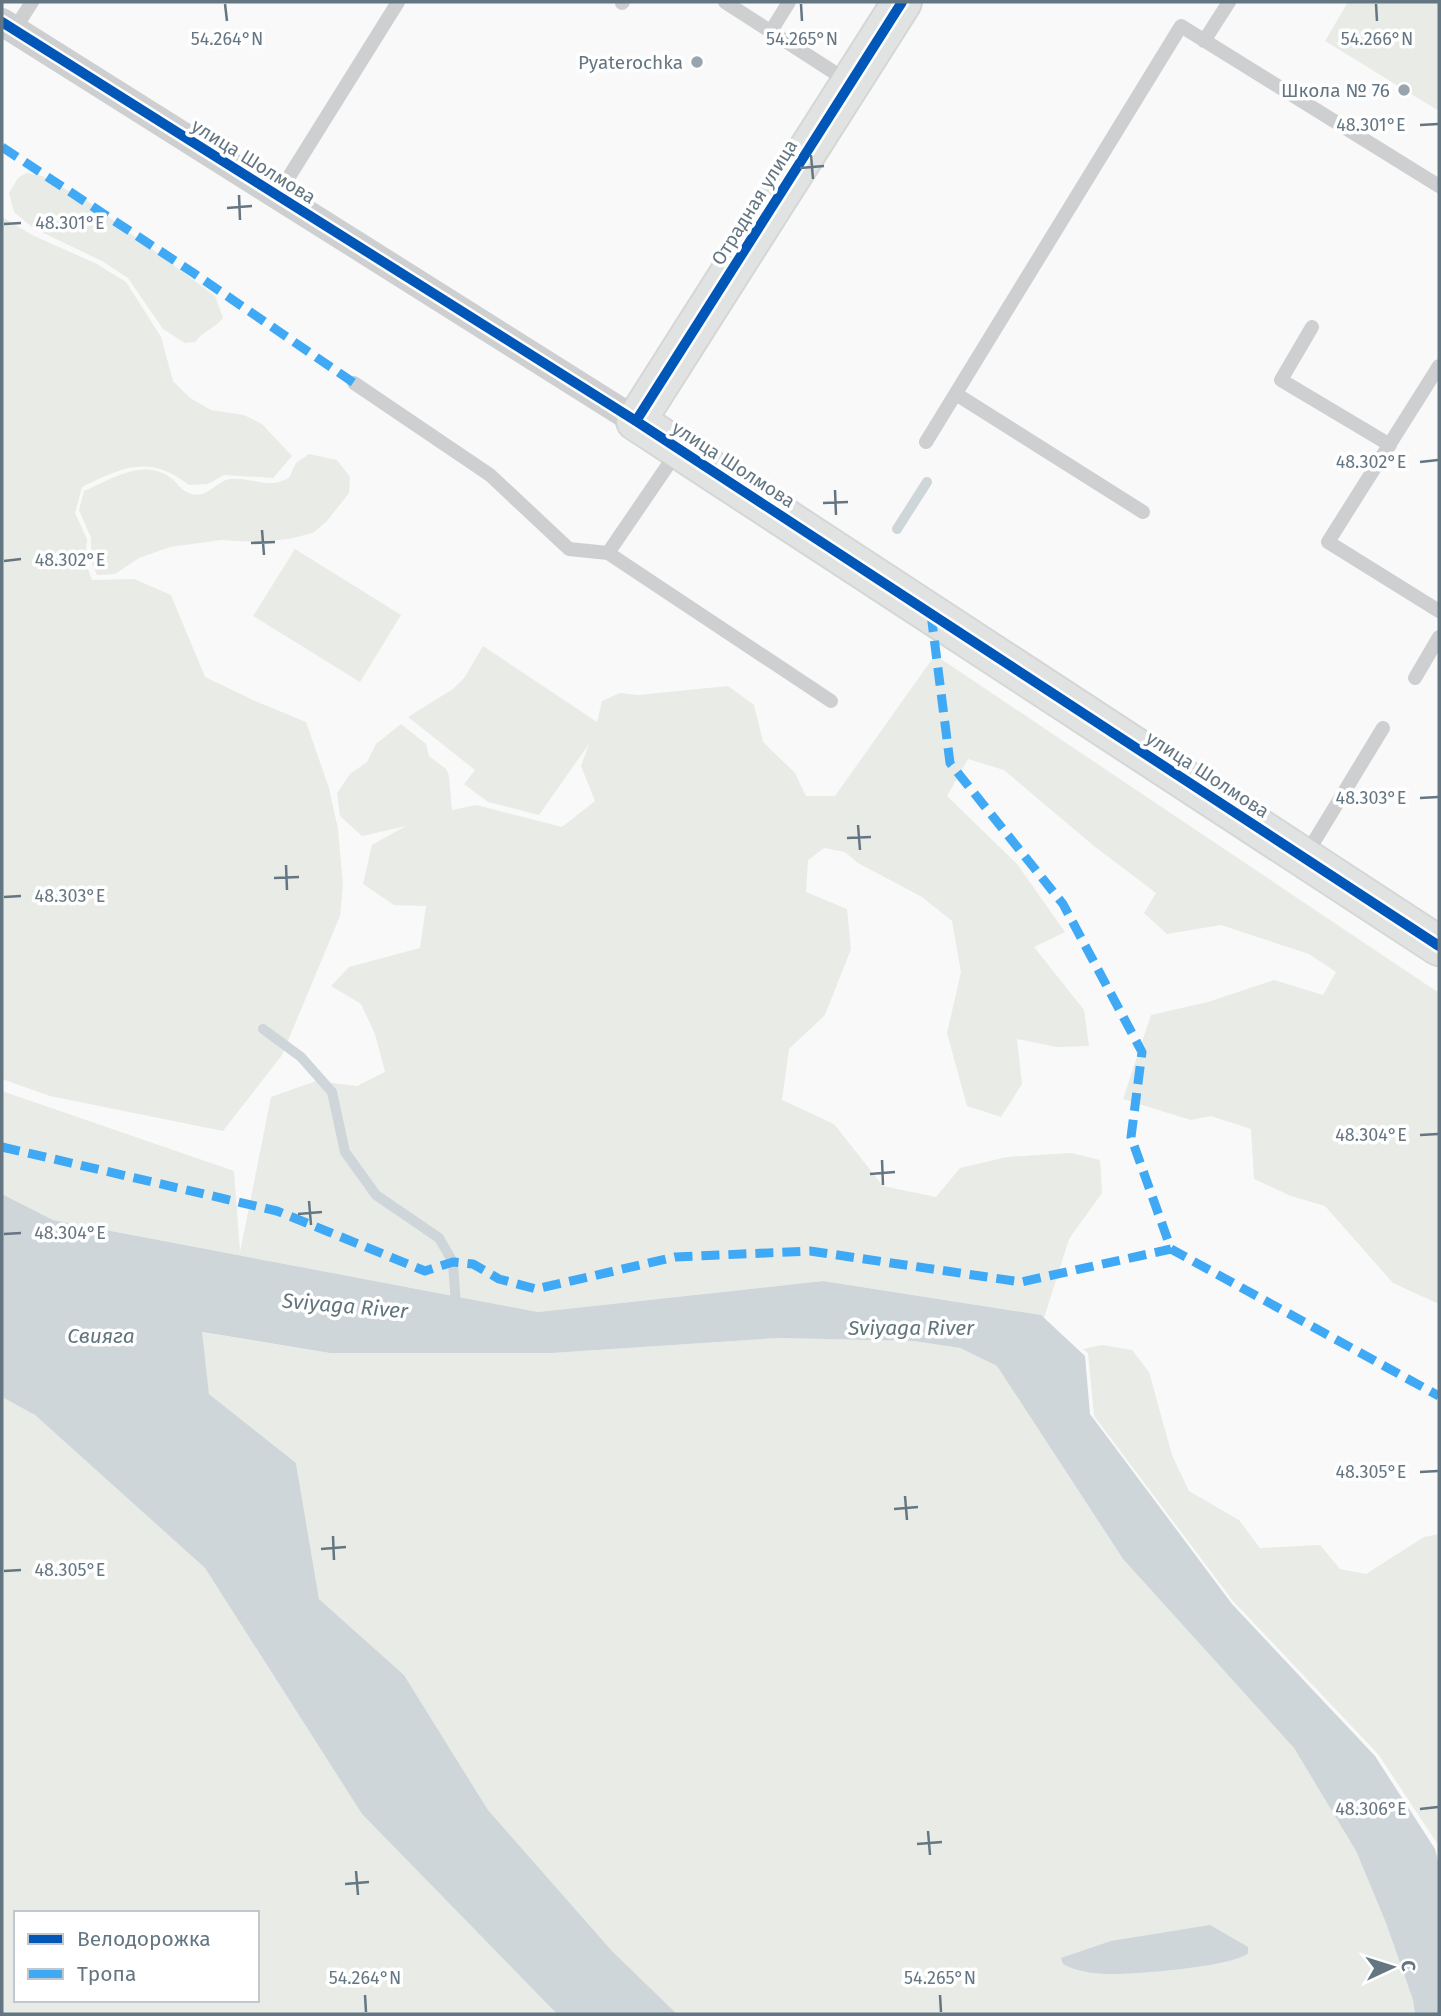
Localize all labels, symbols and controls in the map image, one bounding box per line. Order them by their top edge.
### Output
text: 54.264°N [191,28,263,50]
text: 54.265°N [766,28,838,50]
text: 54.266°N [1341,28,1413,50]
place label: Pyaterochka [578,51,683,74]
marker: Pyaterochka [689,54,705,70]
place label: Школа № 76 [1281,79,1390,102]
marker: Школа № 76 [1396,82,1412,98]
street label: улица Шолмова [187,114,320,209]
text: 48.301°E [1336,114,1406,136]
street label: Отрадная улица [707,135,802,269]
text: 48.301°E [35,212,105,234]
street label: улица Шолмова [668,416,800,513]
text: 48.302°E [1336,451,1406,473]
text: 48.302°E [35,549,105,571]
street label: улица Шолмова [1142,726,1274,823]
text: 48.303°E [1336,787,1406,809]
text: 48.303°E [35,885,105,907]
text: 48.304°E [1335,1124,1407,1146]
text: 48.304°E [34,1222,106,1244]
water label: Sviyaga River [280,1287,410,1325]
water label: Sviyaga River [847,1315,975,1341]
water label: Свияга [67,1323,135,1349]
text: 48.305°E [1336,1461,1406,1483]
text: 48.305°E [35,1559,105,1581]
text: 48.306°E [1335,1798,1407,1820]
legend [14,1911,259,2002]
text: Велодорожка [77,1926,211,1952]
north arrow [1357,1932,1427,2002]
text: С [1397,1960,1420,1972]
text: Тропа [77,1961,136,1987]
text: 54.264°N [329,1967,401,1989]
text: 54.265°N [904,1967,976,1989]

